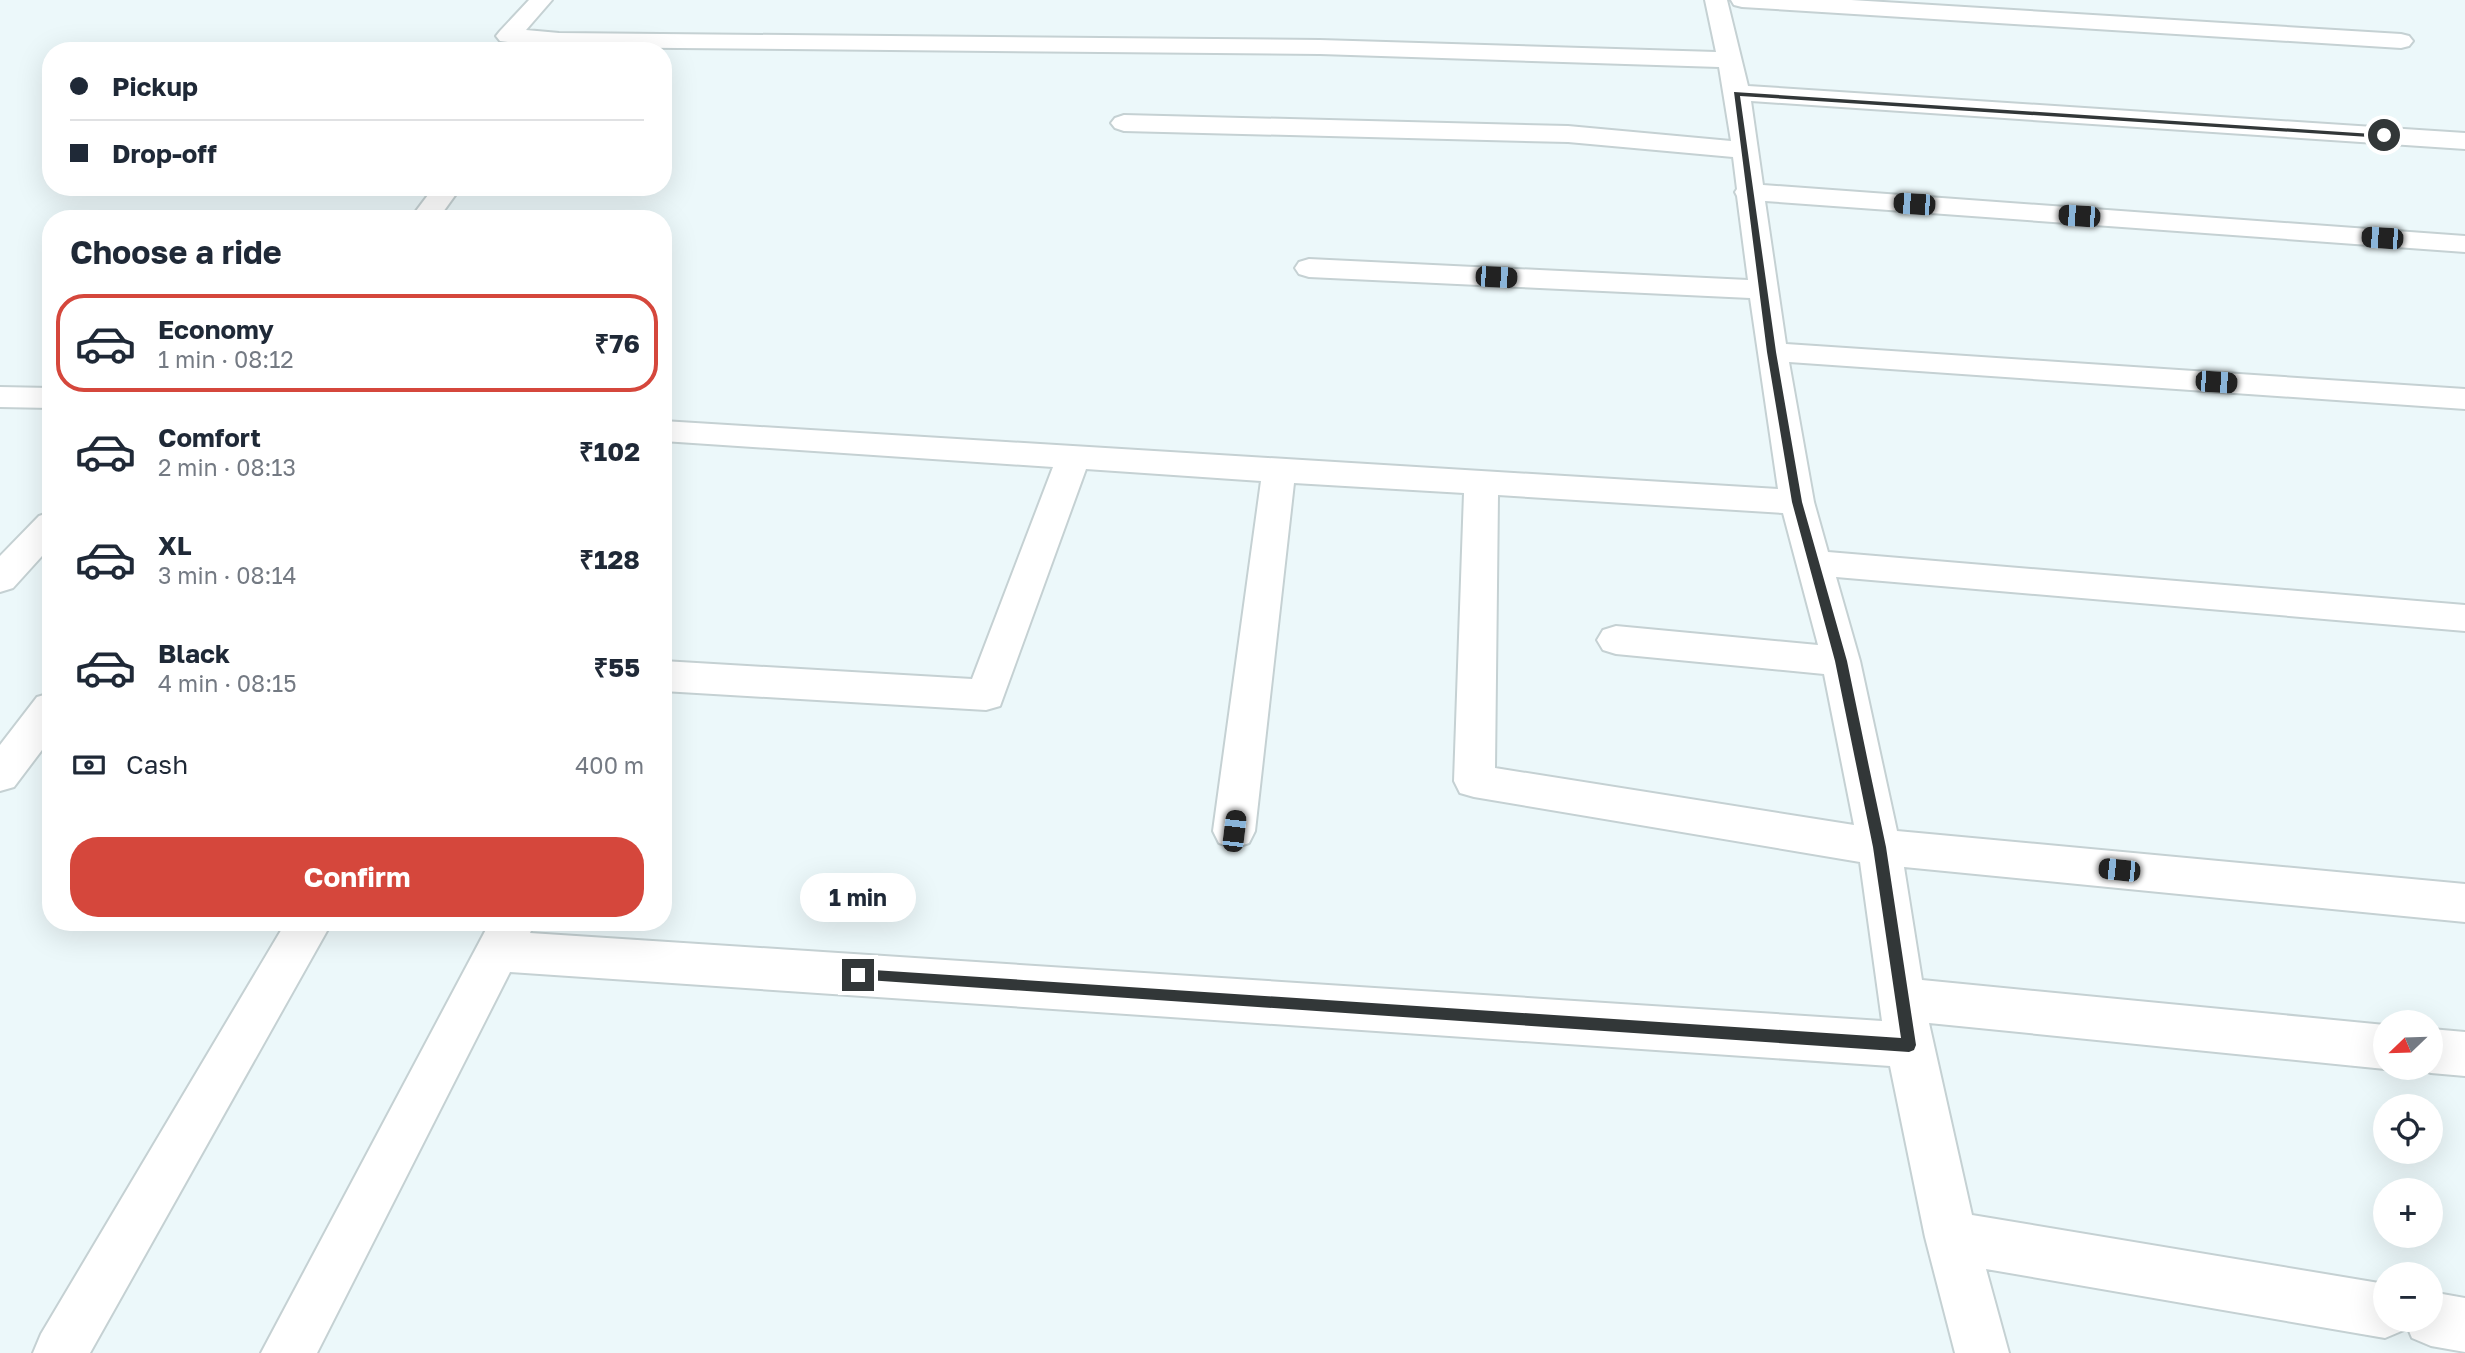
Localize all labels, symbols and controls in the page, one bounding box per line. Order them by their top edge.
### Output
text: Pickup [112,71,198,102]
route start [2368,119,2400,151]
text: Drop-off [112,138,217,169]
car [1893,192,1936,216]
car [2058,204,2101,228]
car [2361,226,2404,250]
text: Choose a ride [70,233,282,271]
car [1475,265,1518,289]
icon: car [74,312,137,375]
text: Economy [158,314,274,345]
text: ₹76 [594,328,640,359]
text: 1 min · 08:12 [158,345,294,373]
car [2195,370,2238,394]
icon: car [74,420,137,483]
text: Comfort [158,422,261,453]
text: ₹102 [579,436,640,467]
text: 2 min · 08:13 [158,453,296,481]
icon: car [74,528,137,591]
text: XL [158,530,192,561]
text: ₹128 [579,544,640,575]
text: 3 min · 08:14 [158,561,297,589]
icon: car [74,636,137,699]
text: Black [158,638,230,669]
text: ₹55 [593,652,640,683]
text: 4 min · 08:15 [158,669,297,697]
icon: cash [70,746,108,784]
text: Cash [126,749,188,780]
text: 400 m [575,751,644,779]
car [1222,809,1247,853]
button: Confirm [70,837,644,917]
car [2098,857,2141,883]
callout: 1 min [800,874,916,922]
text: 1 min [829,883,887,911]
route end [842,959,874,991]
north arrow [2373,1010,2443,1080]
map controls [2373,1010,2443,1332]
button: locate [2373,1094,2443,1164]
button: + [2373,1178,2443,1248]
button: − [2373,1262,2443,1332]

